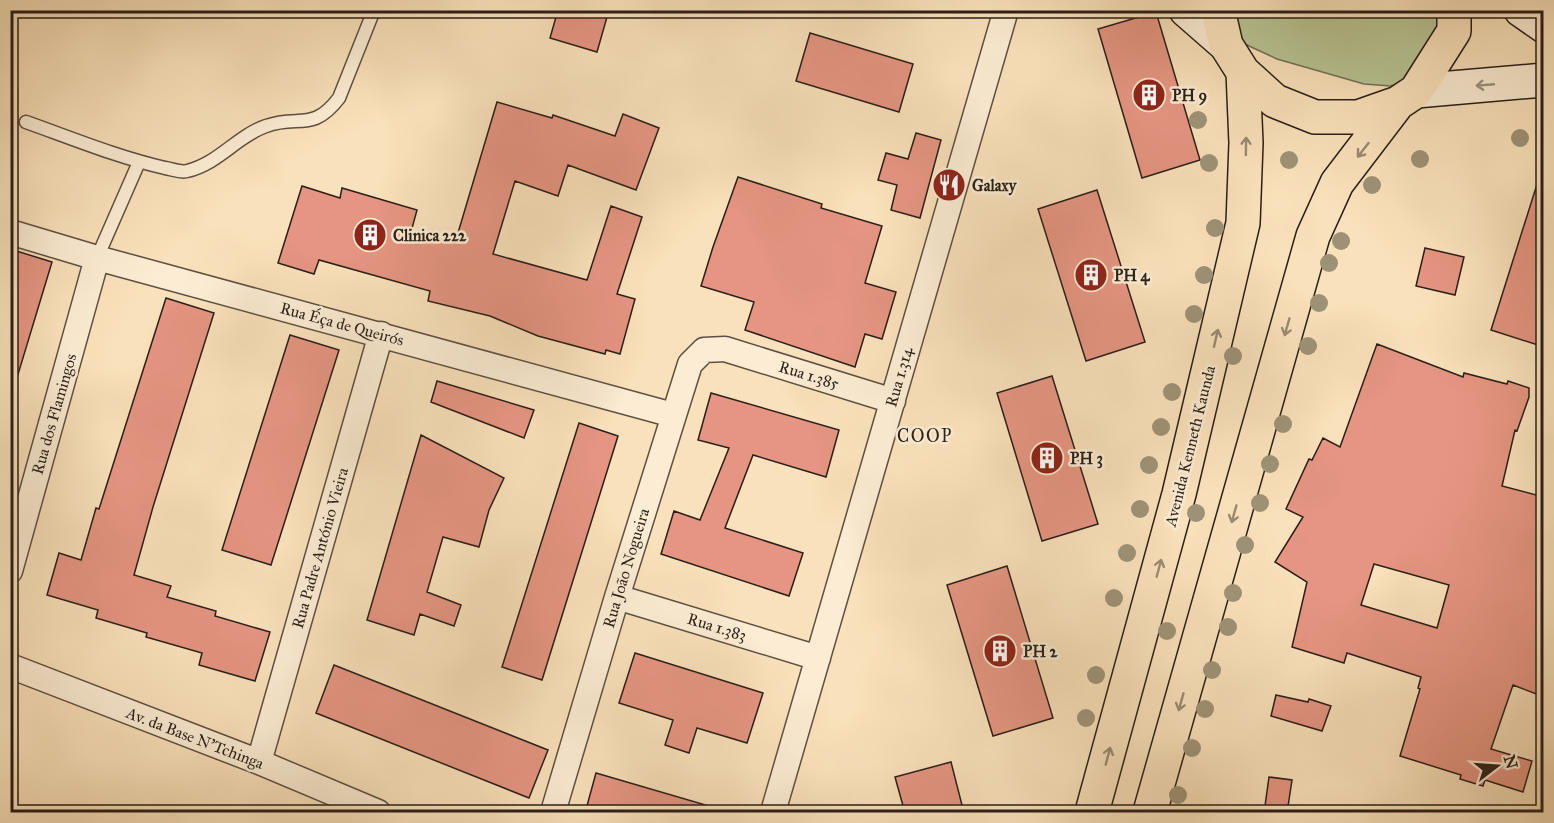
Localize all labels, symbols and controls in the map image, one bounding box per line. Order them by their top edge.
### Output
building icon: PH 9 [1131,77,1167,113]
one-way arrow [1476,80,1496,91]
place label: PH 9 [1172,86,1207,106]
one-way arrow [1240,137,1252,157]
one-way arrow [1357,141,1369,157]
restaurant icon: Galaxy [931,167,967,203]
place label: Galaxy [972,176,1018,196]
building icon: Clinica 222 [352,217,388,253]
place label: Clinica 222 [393,226,467,245]
building icon: PH 4 [1073,257,1109,293]
place label: PH 4 [1114,266,1150,286]
street label: Rua Éça de Queirós [278,296,407,350]
one-way arrow [1281,317,1292,336]
one-way arrow [1210,329,1222,348]
street label: Rua 1.314 [881,344,917,409]
street label: Rua dos Flamingos [28,351,81,477]
street label: Rua 1.385 [777,357,842,393]
street label: Avenida Kenneth Kaunda [1161,363,1219,530]
district label: COOP [897,425,953,447]
building icon: PH 3 [1029,440,1065,476]
place label: PH 3 [1070,449,1103,469]
street label: Rua Padre António Vieira [288,465,352,631]
one-way arrow [1228,505,1239,524]
street label: Rua João Nogueira [599,506,654,630]
one-way arrow [1154,559,1165,578]
street label: Rua 1.383 [685,609,749,645]
building icon: PH 2 [982,633,1018,669]
place label: PH 2 [1023,642,1058,661]
one-way arrow [1175,692,1186,711]
street label: Av. da Base N'Tchinga [122,703,267,774]
north arrow [1467,736,1527,796]
one-way arrow [1103,747,1114,766]
text: N [1500,752,1522,771]

